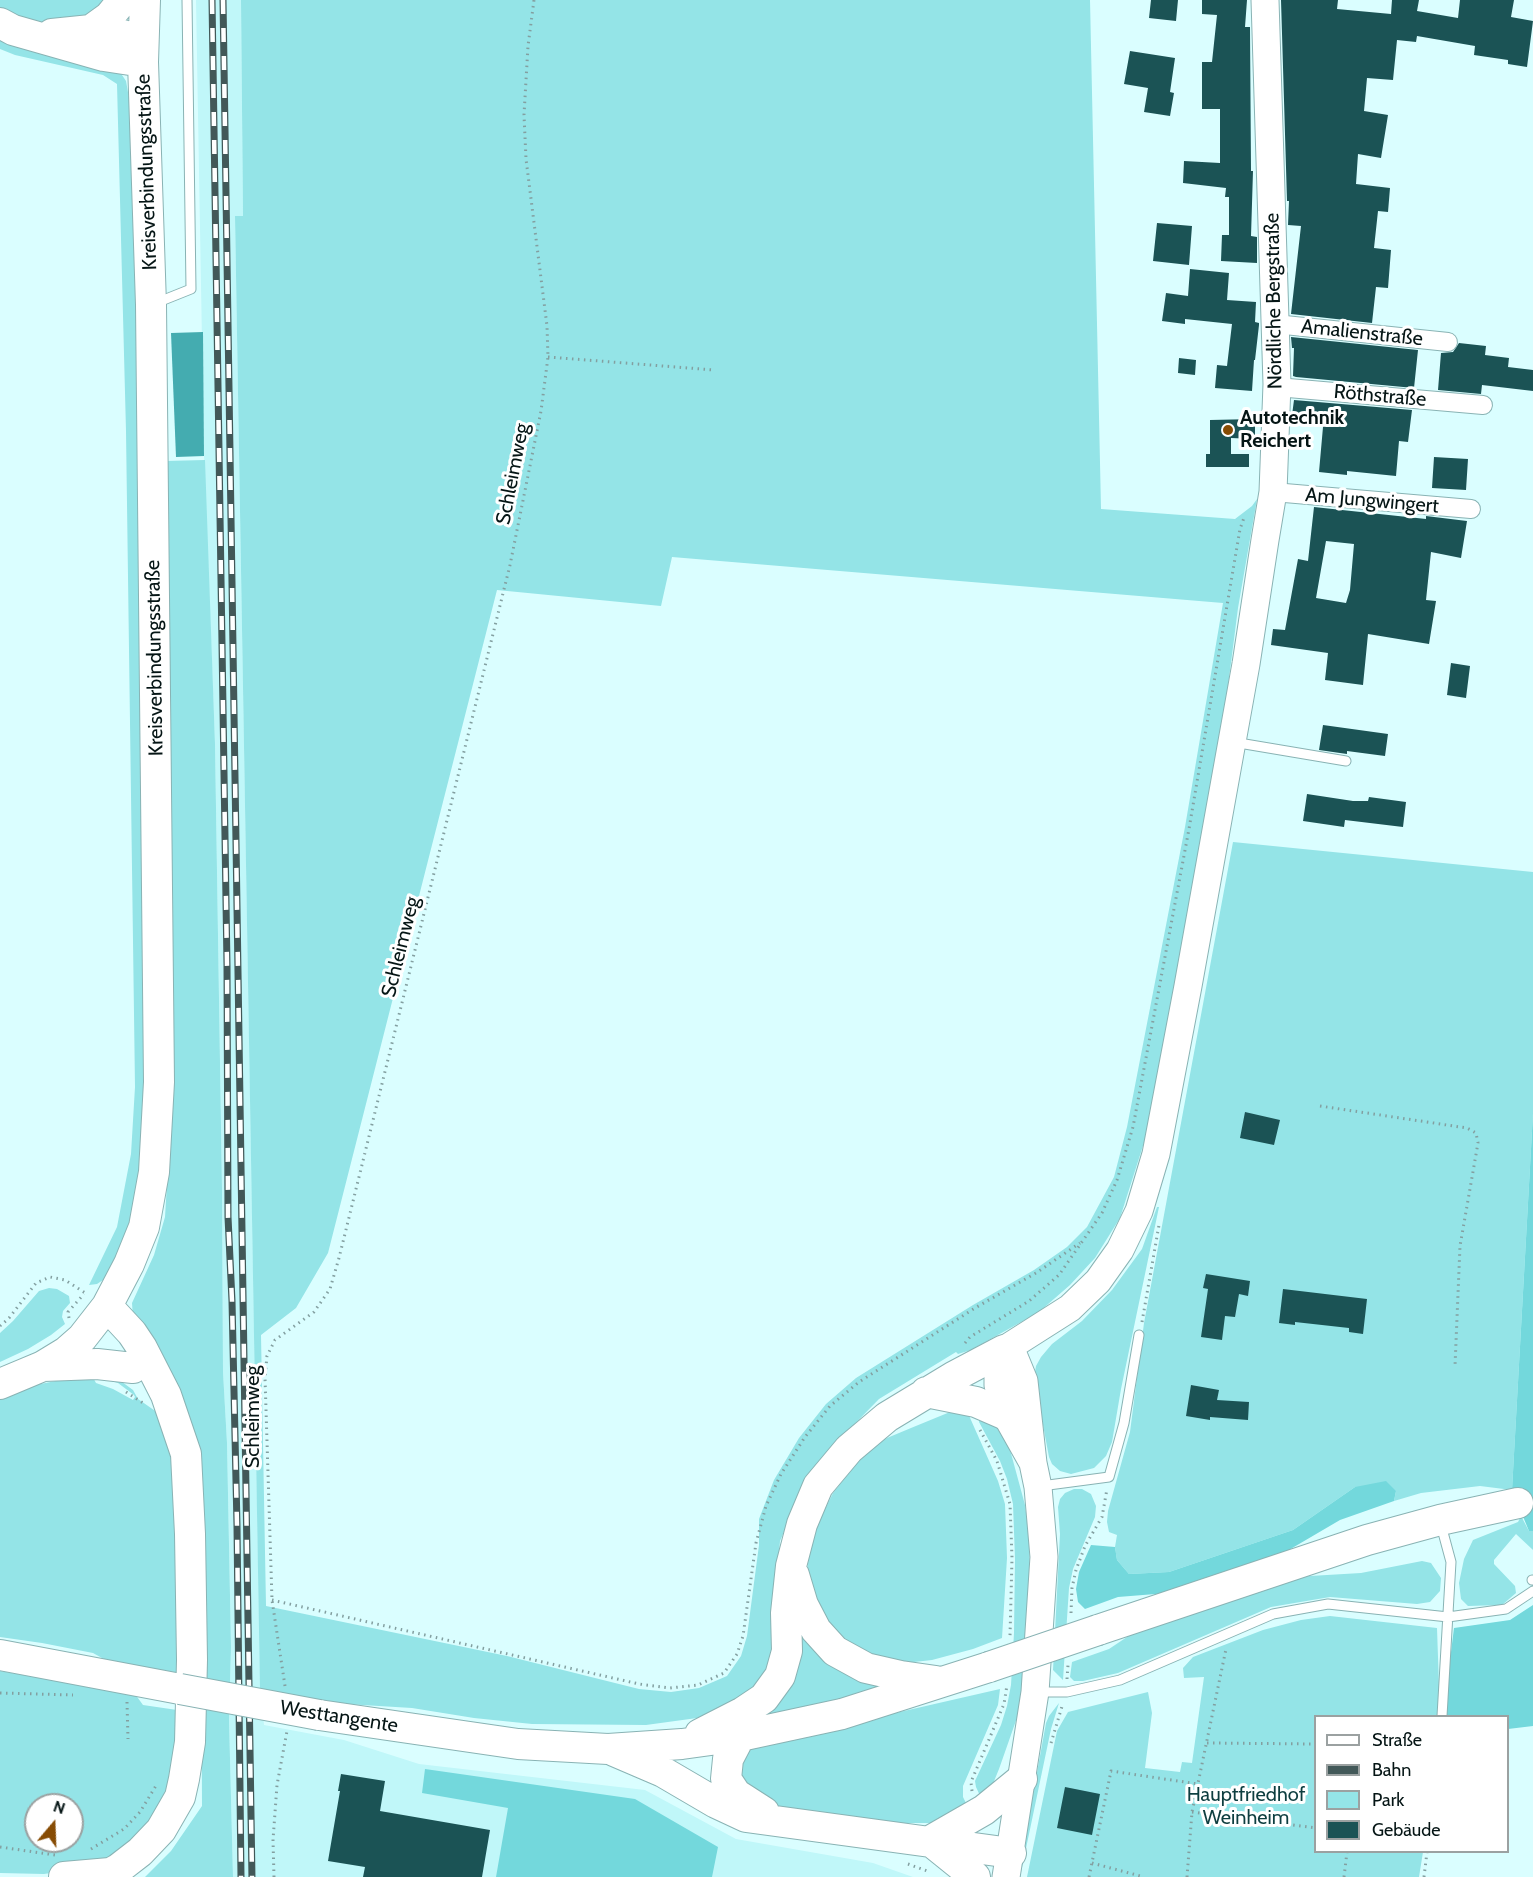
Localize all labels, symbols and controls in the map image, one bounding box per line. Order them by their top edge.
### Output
street label: Kreisverbindungsstraße [132,73,162,271]
street label: Nördliche Bergstraße [1260,213,1288,389]
street label: Amalienstraße [1300,315,1424,351]
street label: Röthstraße [1333,380,1427,412]
place label: Autotechnik Reichert [1240,406,1344,453]
street label: Schleimweg [491,421,535,527]
marker: Autotechnik Reichert [1221,423,1235,437]
street label: Am Jungwingert [1304,483,1440,519]
street label: Kreisverbindungsstraße [141,560,169,756]
street label: Schleimweg [377,894,425,1000]
street label: Schleimweg [241,1366,265,1468]
street label: Westtangente [278,1696,400,1738]
legend [1314,1715,1509,1853]
text: Straße [1372,1729,1422,1751]
text: Bahn [1372,1759,1411,1781]
park label: Hauptfriedhof Weinheim [1187,1783,1305,1830]
text: Park [1372,1789,1404,1811]
north arrow [24,1793,84,1853]
text: N [51,1797,68,1818]
text: Gebäude [1372,1819,1441,1841]

